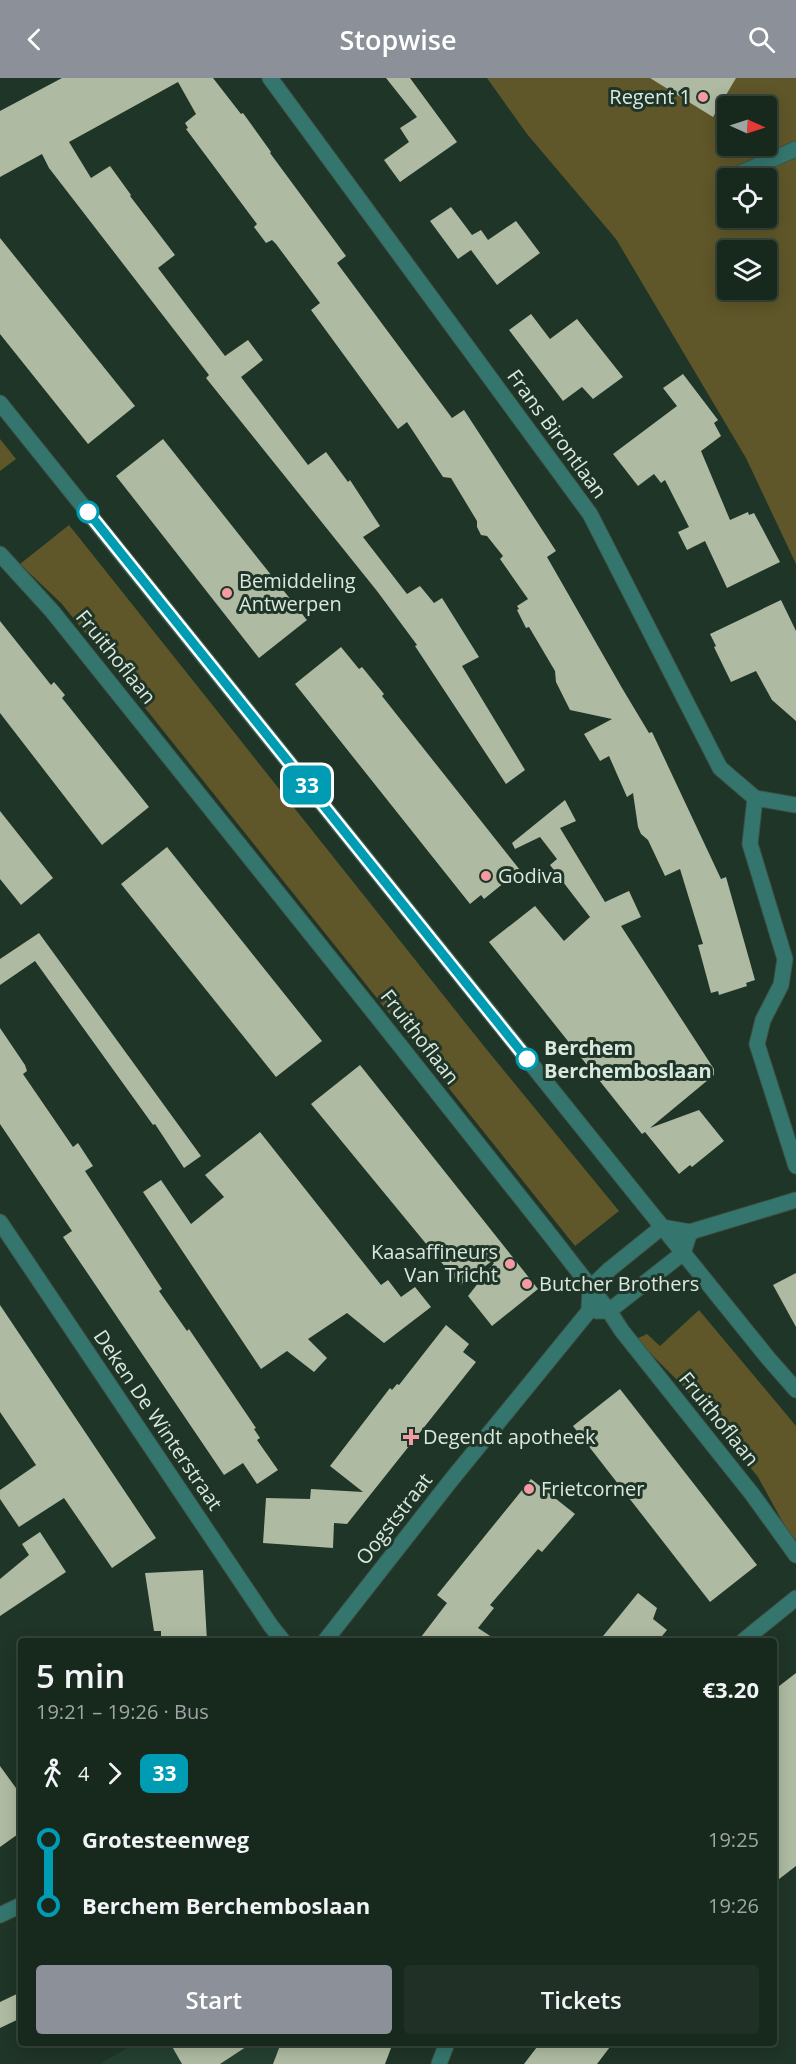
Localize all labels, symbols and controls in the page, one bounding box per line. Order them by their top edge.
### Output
text: Stopwise [339,21,457,58]
icon: back [18,23,51,56]
icon: search [745,23,778,56]
place label: Regent 1 [609,83,691,110]
marker: Regent 1 [696,90,710,104]
north arrow [717,96,777,156]
map controls [717,96,777,300]
button: locate [717,168,777,228]
button: layers [717,240,777,300]
street label: Frans Birontlaan [501,364,614,504]
unlabelled marker [77,501,99,523]
place label: Bemiddeling Antwerpen [239,567,356,617]
marker: Bemiddeling Antwerpen [220,586,234,600]
street label: Fruithoflaan [70,604,163,709]
line badge: 33 [280,766,334,804]
text: 33 [295,771,319,799]
place label: Godiva [498,862,563,889]
marker: Godiva [479,869,493,883]
street label: Fruithoflaan [375,984,466,1090]
place label: Berchem Berchemboslaan [544,1034,712,1084]
marker: Berchem Berchemboslaan [516,1048,538,1070]
place label: Kaasaffineurs Van Tricht [371,1238,498,1288]
marker: Kaasaffineurs Van Tricht [503,1257,517,1271]
place label: Butcher Brothers [539,1270,699,1297]
marker: Butcher Brothers [520,1277,534,1291]
street label: Deken De Winterstraat [88,1324,229,1515]
street label: Fruithoflaan [673,1366,766,1471]
place label: Degendt apotheek [423,1423,596,1450]
marker: Degendt apotheek [404,1430,418,1444]
street label: Oogststraat [349,1467,438,1570]
place label: Frietcorner [541,1475,644,1502]
marker: Frietcorner [522,1482,536,1496]
text: 5 min [36,1653,125,1698]
text: €3.20 [702,1674,759,1704]
text: 19:21 – 19:26 · Bus [36,1698,209,1725]
icon: walk [36,1757,69,1790]
icon: forward [98,1757,131,1790]
text: 33 [152,1759,176,1787]
text: 4 [78,1760,89,1787]
text: Grotesteenweg [82,1824,249,1854]
text: 19:25 [708,1826,759,1853]
text: Berchem Berchemboslaan [82,1890,370,1920]
text: 19:26 [708,1892,759,1919]
button: Start [36,1965,392,2034]
button: Tickets [404,1965,759,2034]

